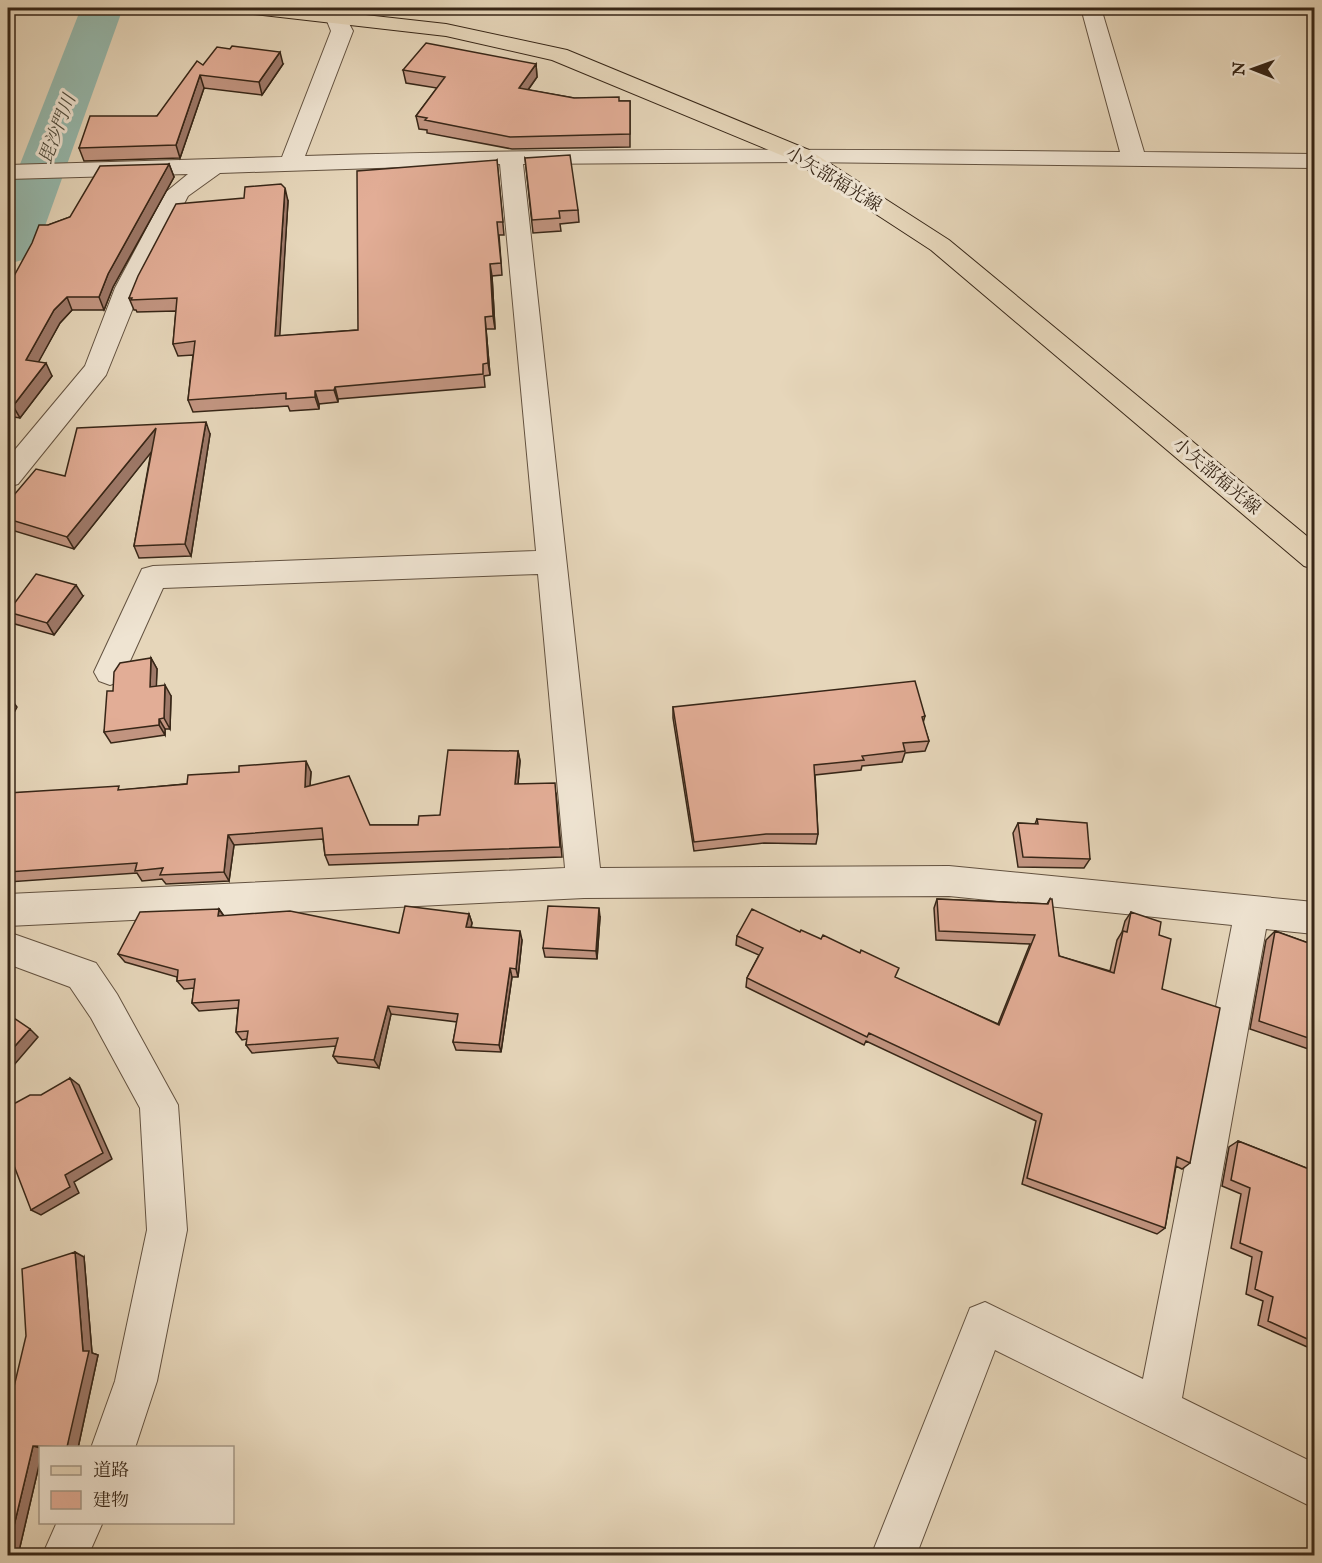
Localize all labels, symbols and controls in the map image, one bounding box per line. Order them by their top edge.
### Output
north arrow [1223,39,1283,99]
text: N [1230,62,1250,77]
water label: 毘沙門川 [35,90,83,167]
street label: 小矢部福光線 [781,143,885,218]
street label: 小矢部福光線 [1167,434,1265,521]
legend [39,1446,234,1524]
text: 道路 [93,1460,129,1483]
text: 建物 [93,1490,129,1513]

